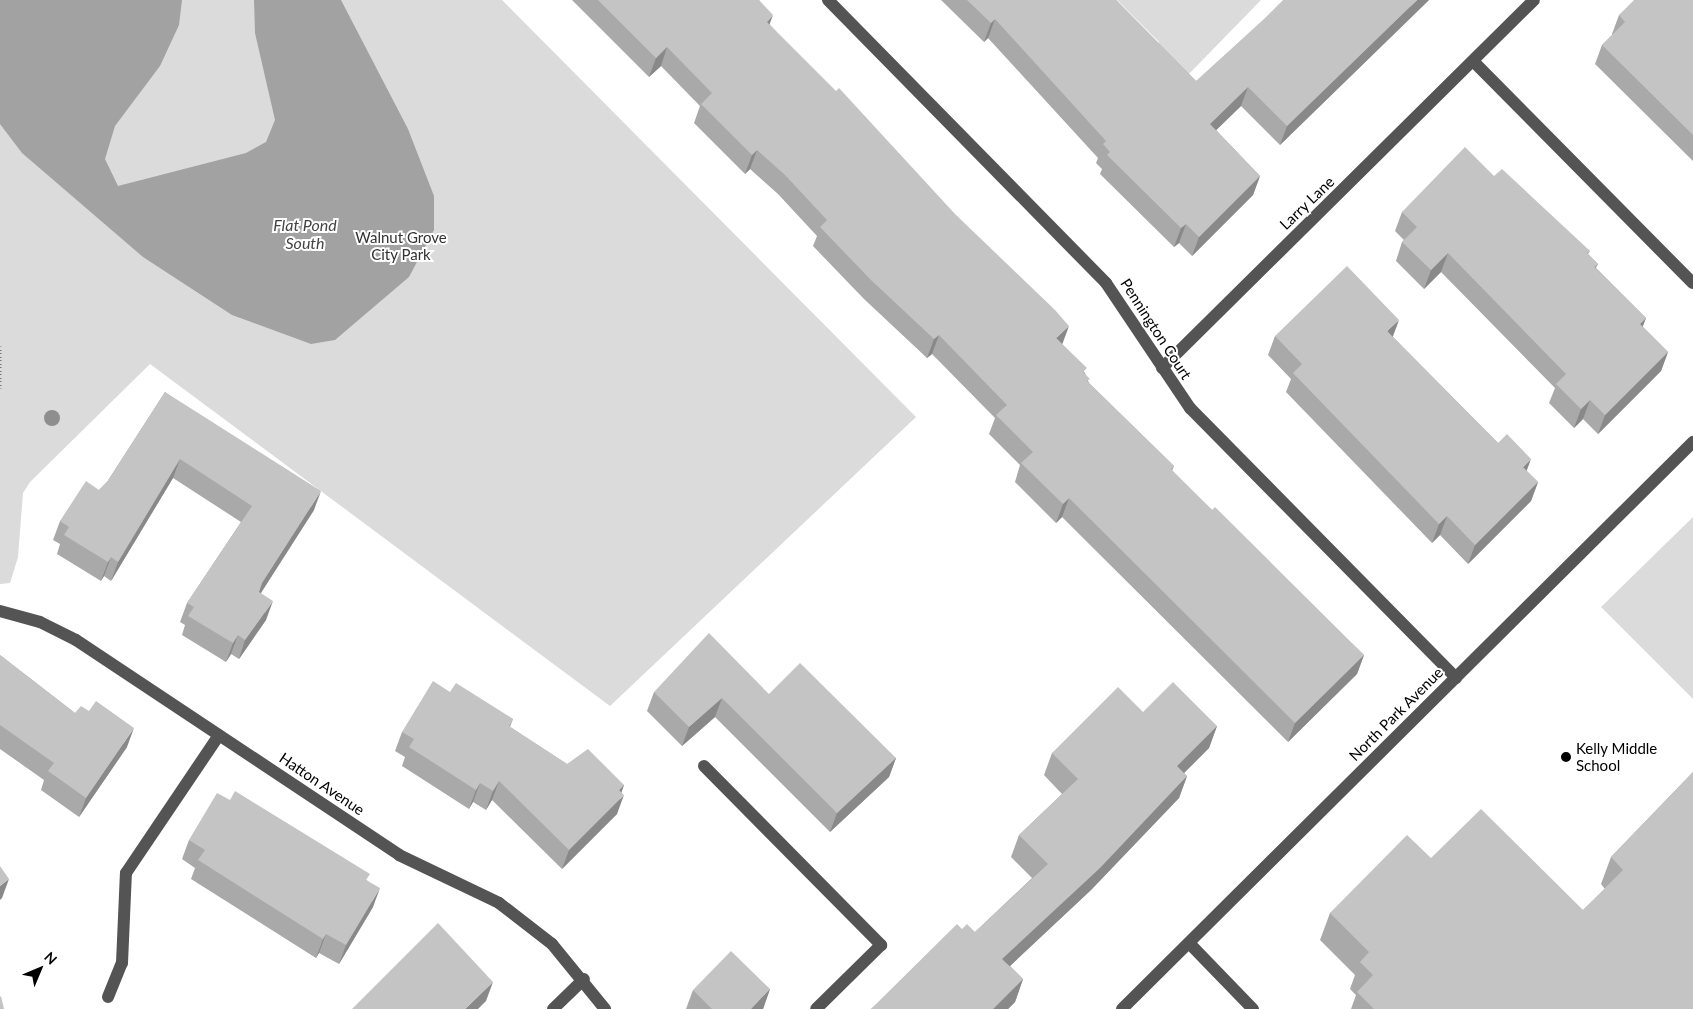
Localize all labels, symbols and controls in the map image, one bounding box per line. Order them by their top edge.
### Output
street label: Larry Lane [1276,173,1338,233]
water label: Flat Pond South [273,215,337,253]
park label: Walnut Grove City Park [355,228,447,263]
street label: Pennington Court [1117,275,1195,383]
street label: North Park Avenue [1345,663,1447,765]
place label: Kelly Middle School [1576,739,1658,774]
street label: Hatton Avenue [276,749,368,819]
marker: Kelly Middle School [1560,751,1572,763]
north arrow [15,944,65,994]
text: N [41,948,61,968]

